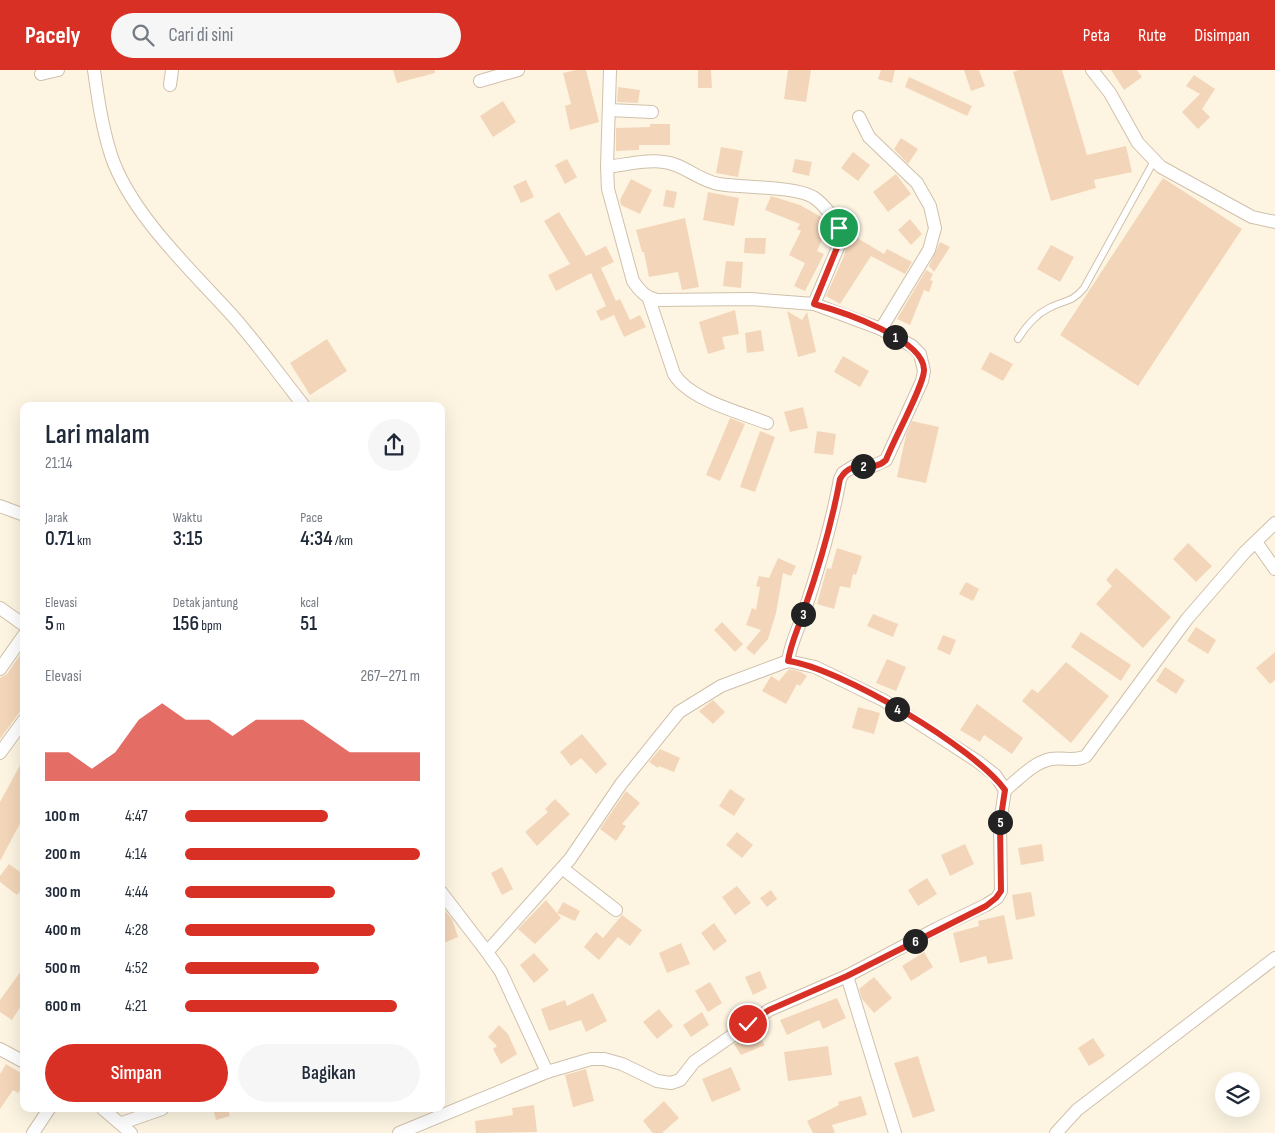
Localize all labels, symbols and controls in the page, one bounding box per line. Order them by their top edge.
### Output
search box [111,13,461,58]
text: Pacely [25,21,81,50]
icon: search [129,21,157,49]
text: Cari di sini [169,24,233,47]
text: Peta [1083,25,1110,46]
text: Rute [1138,25,1166,46]
text: Disimpan [1194,25,1250,46]
pin [818,207,860,249]
icon: arrive [825,214,853,242]
pin: 1 [882,324,908,350]
text: 1 [893,329,898,346]
text: Lari malam [45,418,150,451]
button: share [368,419,420,471]
text: 21:14 [45,454,73,473]
pin: 2 [850,454,876,478]
text: 2 [860,458,867,475]
text: Jarak [45,509,68,526]
text: Waktu [173,509,202,526]
text: Pace [300,509,323,526]
text: 0.71 [45,526,75,551]
text: 3:15 [173,526,203,551]
text: 4:34 [300,526,333,551]
text: km [75,532,91,549]
text: /km [333,532,353,549]
text: Elevasi [45,594,77,611]
text: Detak jantung [173,594,238,611]
text: kcal [300,594,319,611]
pin: 3 [790,602,816,626]
text: 3 [800,606,807,623]
text: 5 [45,611,54,636]
text: 156 [173,611,199,636]
text: 51 [300,611,317,636]
text: m [54,617,65,634]
text: bpm [199,617,222,634]
text: Elevasi [45,667,82,686]
text: 267–271 m [360,667,420,686]
pin: 4 [884,696,910,722]
text: 4 [894,701,901,718]
text: 100 m [45,807,80,826]
text: 4:47 [125,807,148,826]
pin: 5 [988,810,1012,834]
text: 5 [997,814,1004,831]
text: 200 m [45,845,80,864]
text: 4:14 [125,845,147,864]
text: 300 m [45,883,81,902]
text: 4:44 [125,883,148,902]
text: 400 m [45,921,81,940]
text: 4:28 [125,921,148,940]
pin: 6 [902,928,928,954]
text: 6 [912,933,919,950]
text: 500 m [45,959,80,978]
text: 4:52 [125,959,148,978]
text: 600 m [45,997,81,1016]
text: 4:21 [125,997,147,1016]
pin [727,1003,769,1045]
icon: check [734,1010,762,1038]
button: Simpan [45,1044,228,1102]
button: Bagikan [238,1044,420,1102]
map controls [1215,1072,1260,1117]
button: layers [1215,1072,1260,1117]

